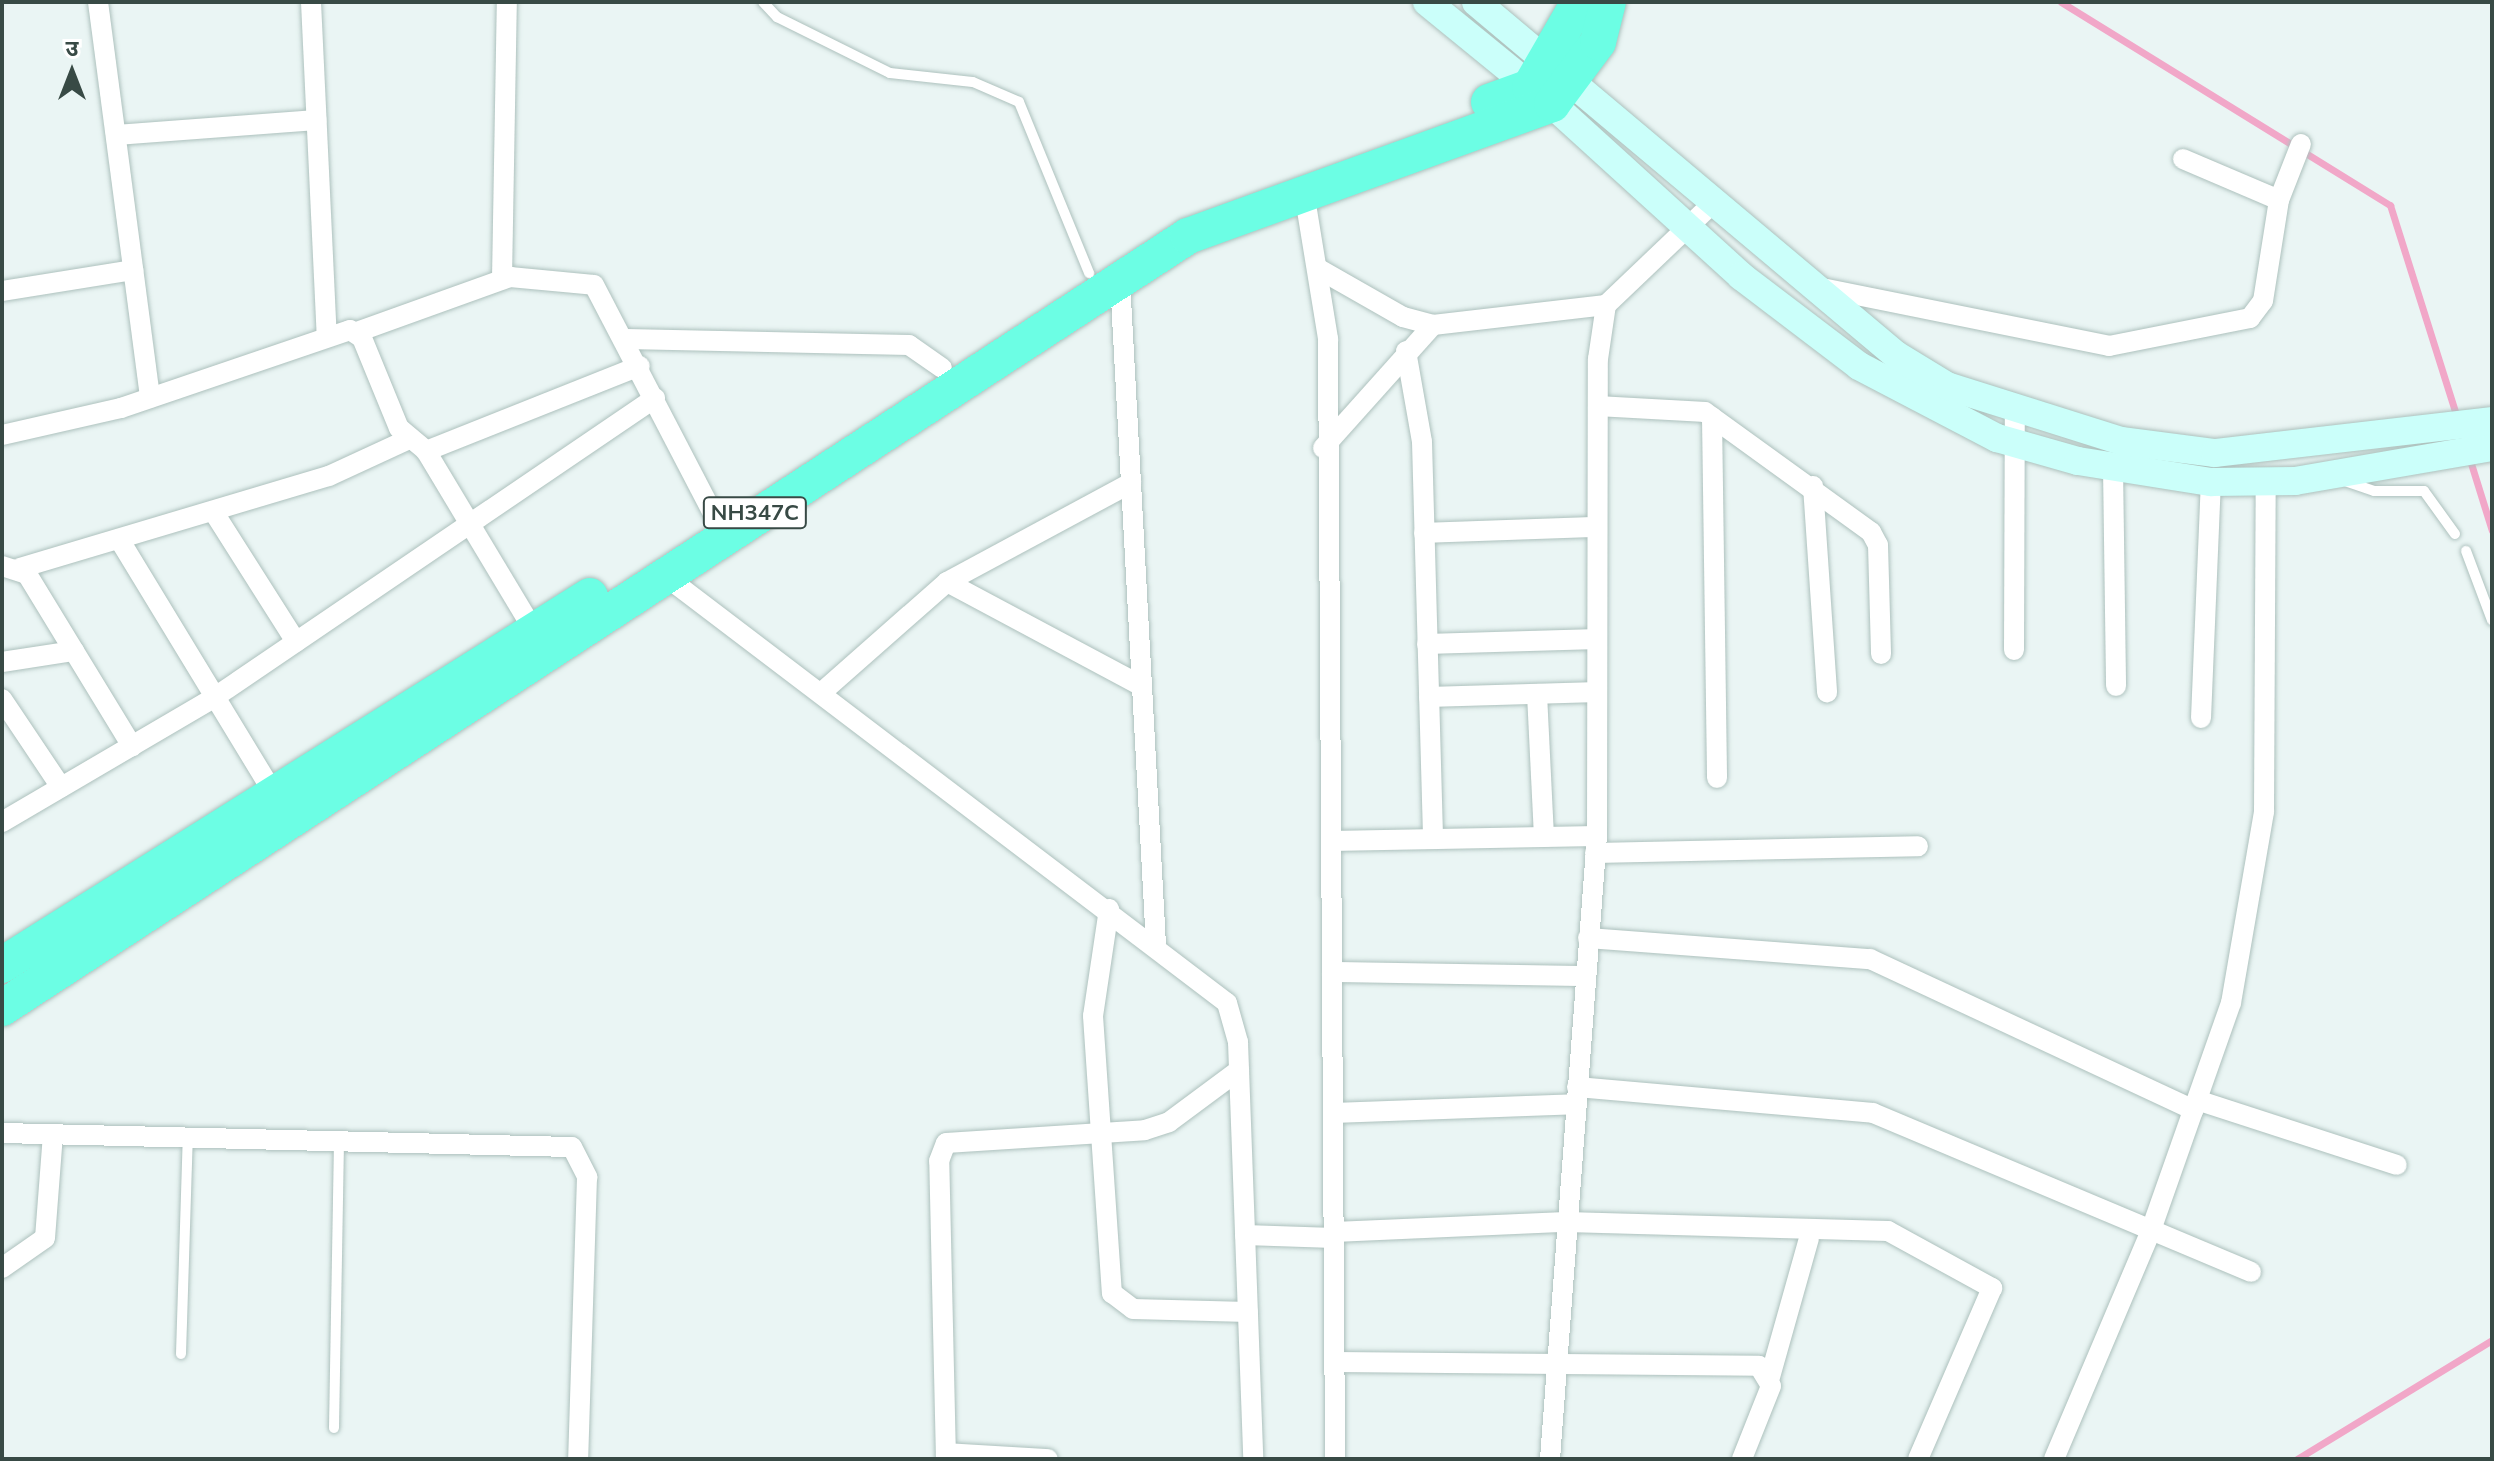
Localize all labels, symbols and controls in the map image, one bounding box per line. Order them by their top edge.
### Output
north arrow [32,32,112,112]
text: उ [66,34,78,62]
road number: NH347C [701,495,809,531]

